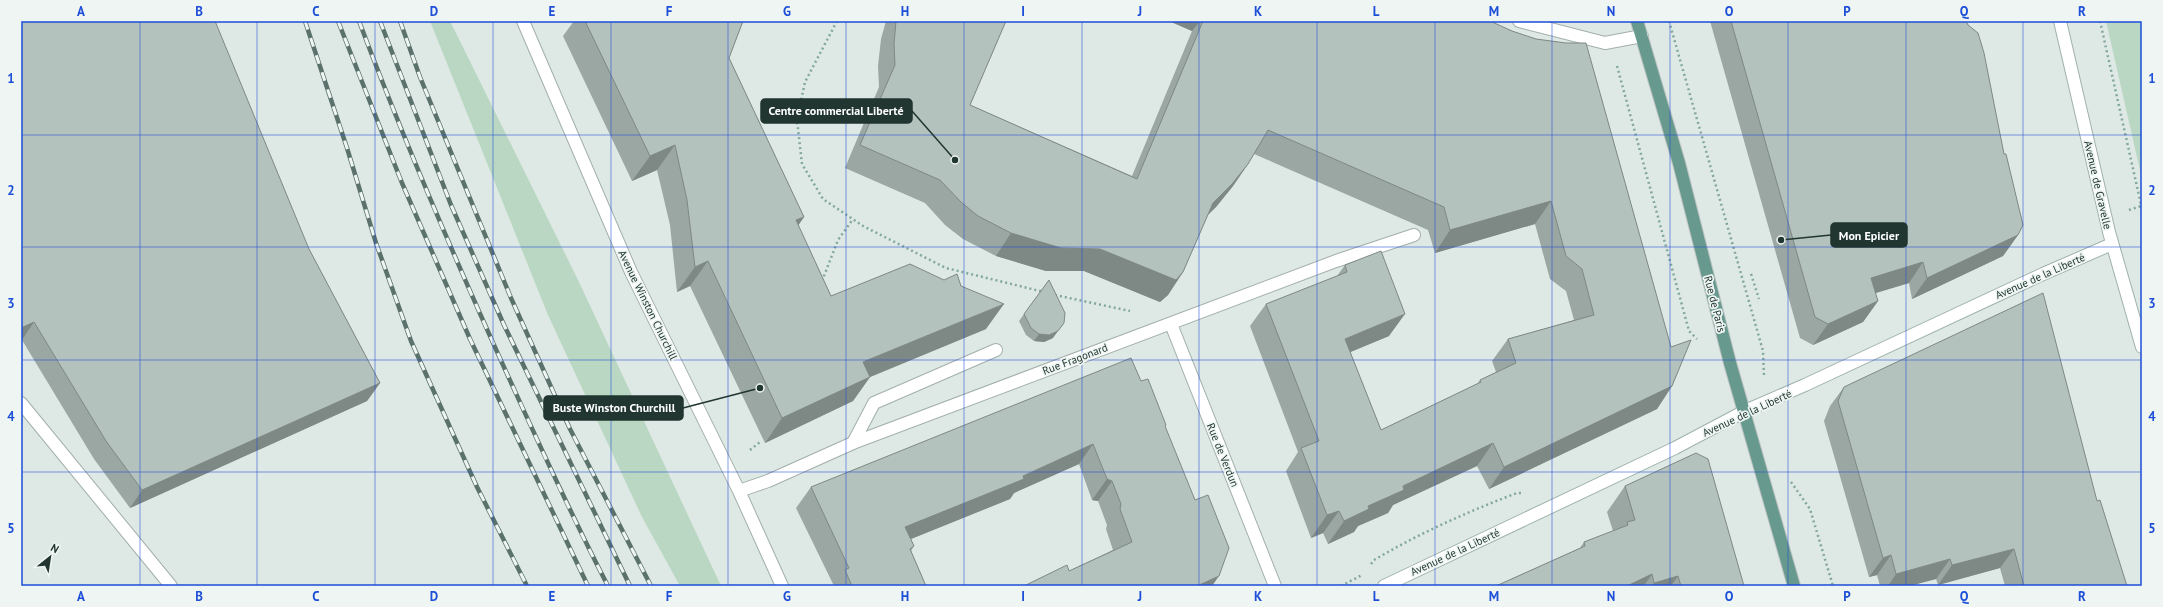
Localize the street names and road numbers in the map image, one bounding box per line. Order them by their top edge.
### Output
street label: Avenue de Gravelle [2081,139,2115,231]
street label: Avenue Winston Churchill [615,248,681,363]
street label: Avenue de la Liberté [1993,250,2087,302]
street label: Rue de Paris [1701,274,1729,334]
street label: Rue Fragonard [1040,340,1110,378]
street label: Avenue de la Liberté [1700,386,1794,440]
street label: Rue de Verdun [1204,421,1242,489]
street label: Avenue de la Liberté [1408,525,1502,579]

